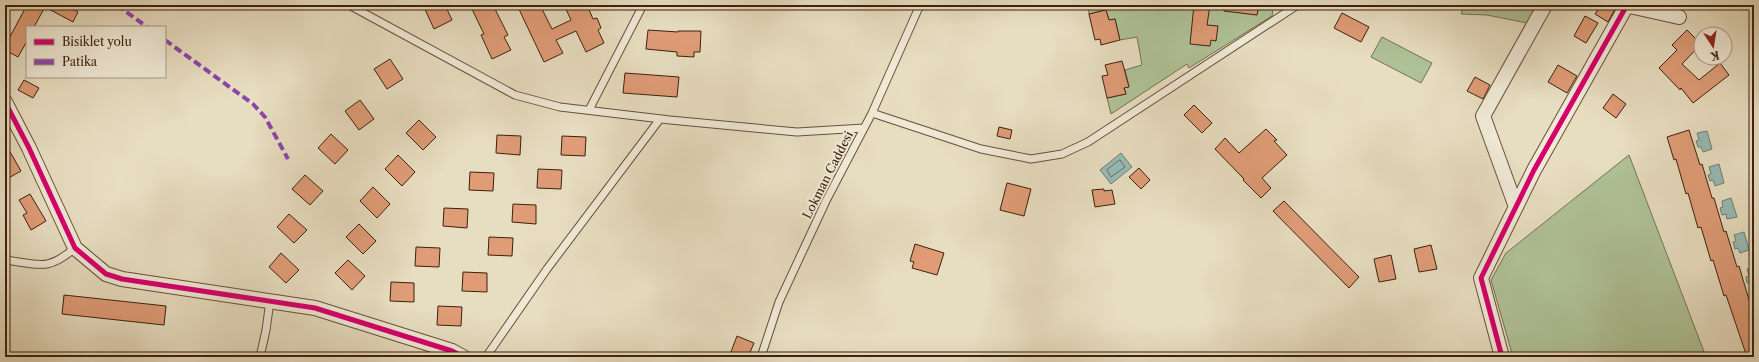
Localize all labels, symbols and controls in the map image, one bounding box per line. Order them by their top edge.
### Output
legend [26,26,166,78]
north arrow [1693,26,1733,66]
text: Bisiklet yolu [62,34,132,49]
text: K [1708,48,1721,64]
text: Patika [62,54,98,69]
street label: Lokman Caddesi [799,128,856,221]

